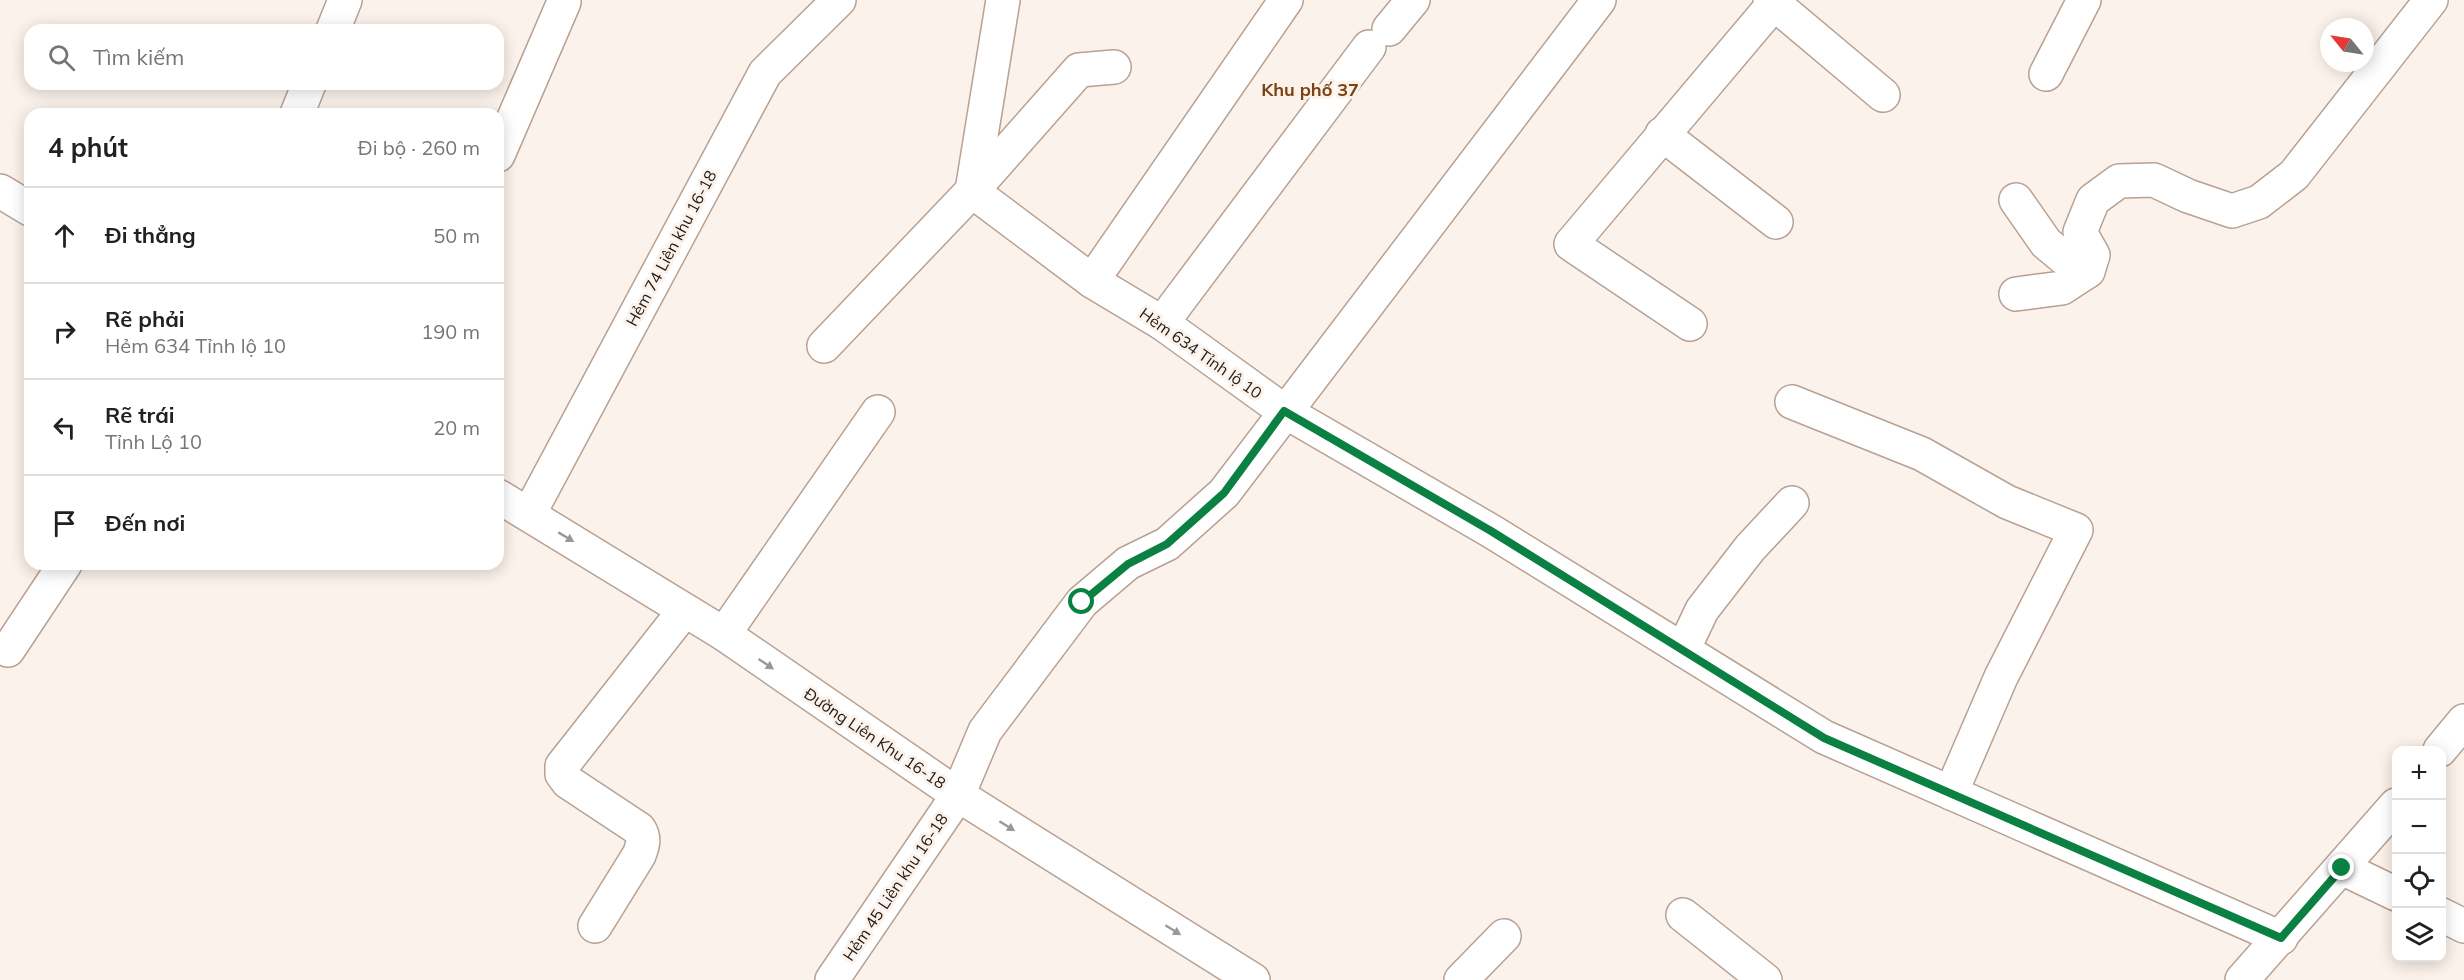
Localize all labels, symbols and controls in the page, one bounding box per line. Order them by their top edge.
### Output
north arrow [2320,18,2374,72]
search box [24,24,504,90]
icon: search [45,41,78,74]
text: Tìm kiếm [93,43,184,71]
district label: Khu phố 37 [1261,78,1359,101]
text: 4 phút [48,131,128,164]
text: Đi bộ · 260 m [358,135,480,160]
street label: Hẻm 74 Liên khu 16-18 [621,167,721,329]
icon: ahead [48,219,81,252]
text: Đi thẳng [105,221,196,249]
text: 50 m [433,223,480,248]
street label: Hẻm 634 Tỉnh lộ 10 [1136,303,1266,403]
text: Rẽ phải [105,305,185,333]
icon: right [48,315,81,348]
text: 190 m [421,319,480,344]
text: Hẻm 634 Tỉnh lộ 10 [105,333,286,358]
text: Rẽ trái [105,401,175,429]
icon: left [48,411,81,444]
text: 20 m [433,415,480,440]
text: Tỉnh Lộ 10 [105,429,202,454]
icon: arrive [48,507,81,540]
text: Đến nơi [105,509,185,537]
one-way arrow [558,532,575,542]
route start [1068,588,1094,614]
one-way arrow [758,658,774,670]
street label: Đường Liên Khu 16-18 [800,683,950,793]
map controls [2392,746,2446,962]
button: + [2392,746,2446,800]
button: − [2392,800,2446,854]
street label: Hẻm 45 Liên khu 16-18 [838,809,952,965]
one-way arrow [999,820,1015,832]
route end [2328,854,2354,880]
button: locate [2392,854,2446,908]
button: layers [2392,908,2446,962]
one-way arrow [1165,924,1181,935]

